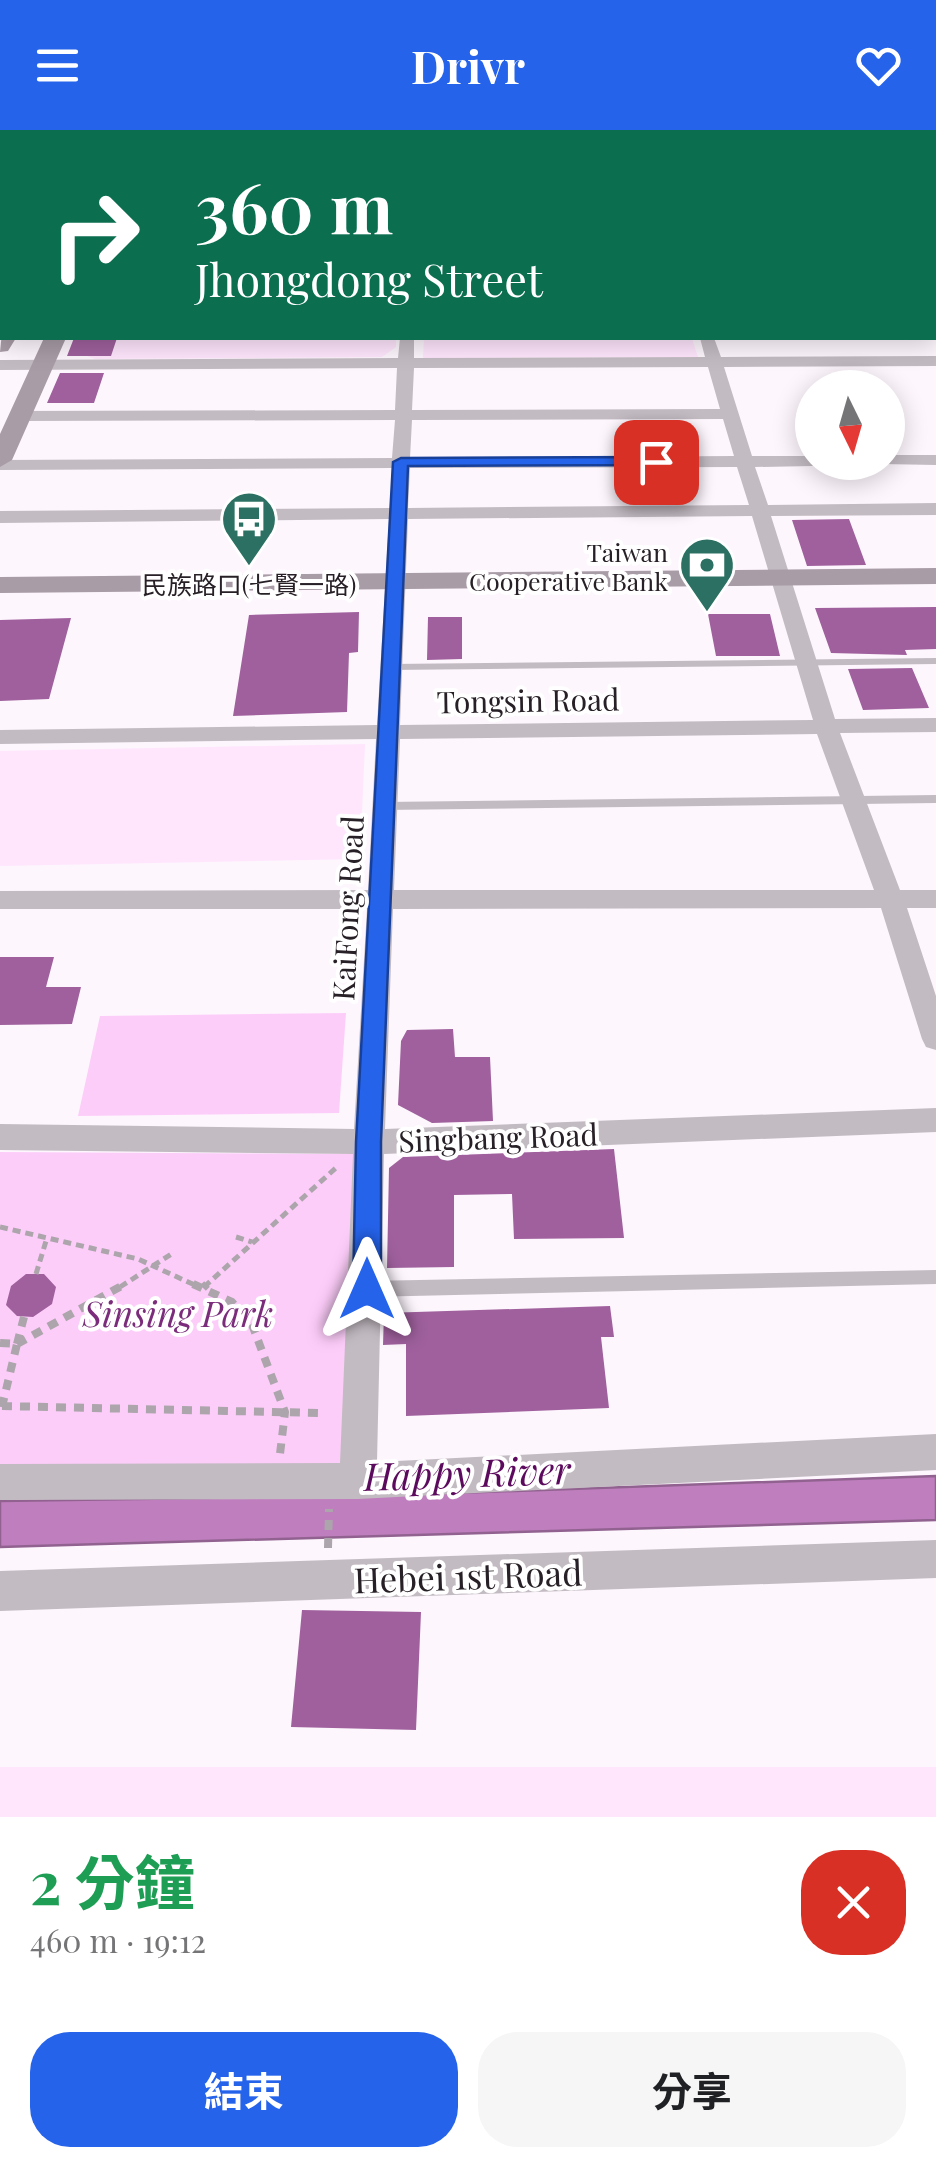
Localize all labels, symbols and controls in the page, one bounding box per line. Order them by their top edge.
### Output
text: Drivr [411,35,525,95]
icon: menu [30,38,85,93]
icon: heart [851,38,906,93]
text: 360 m [195,158,393,252]
icon: right [30,170,160,300]
text: Jhongdong Street [195,248,543,308]
north arrow [795,370,905,480]
map controls [795,370,905,480]
pin [614,420,699,505]
icon: arrive [629,435,684,490]
bus stop icon: 民族路口(七賢一路) [219,489,279,568]
place label: Taiwan Cooperative Bank [469,535,668,597]
bank icon: Taiwan Cooperative Bank [677,535,737,614]
place label: 民族路口(七賢一路) [142,567,356,600]
street label: Tongsin Road [436,678,620,722]
street label: KaiFong Road [322,814,372,1002]
street label: Singbang Road [398,1114,598,1160]
position arrow [315,1237,419,1341]
park label: Sinsing Park [82,1289,273,1336]
water label: Happy River [361,1443,573,1501]
street label: Hebei 1st Road [353,1548,583,1602]
text: 2 分鐘 [30,1840,195,1920]
button: close [801,1850,906,1955]
text: 460 m · 19:12 [30,1918,206,1961]
button: 結束 [30,2032,458,2147]
button: 分享 [478,2032,906,2147]

